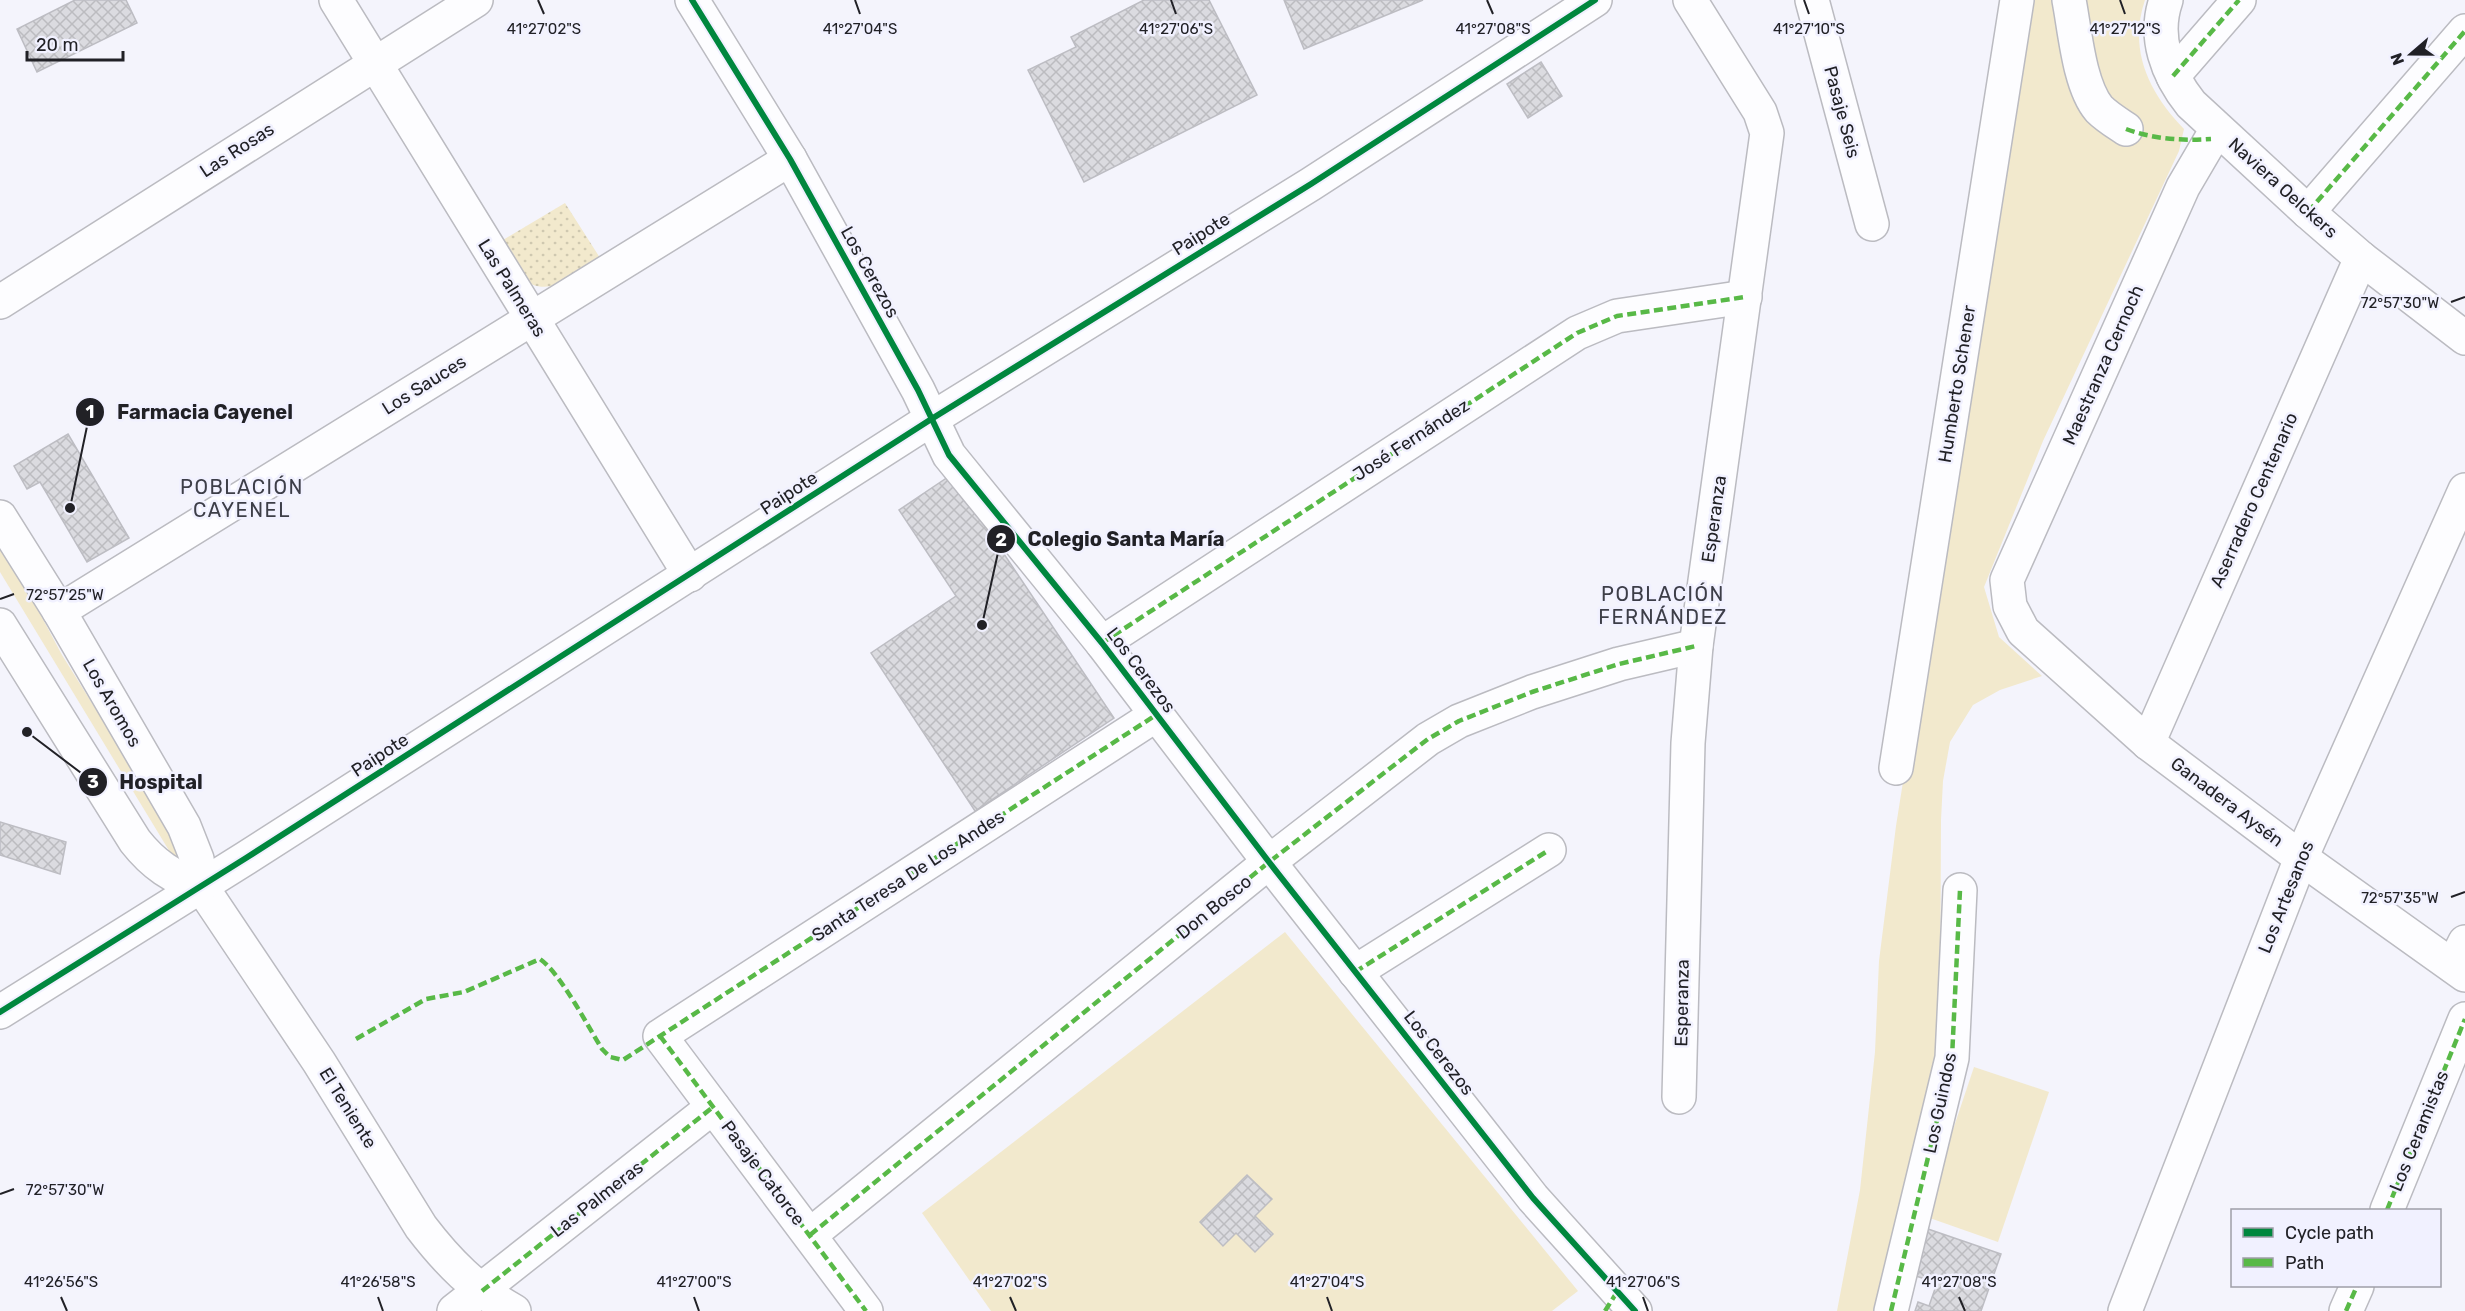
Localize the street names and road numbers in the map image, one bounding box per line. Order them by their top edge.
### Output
street label: Pasaje Seis [1819,64,1865,160]
street label: Las Rosas [196,118,278,182]
street label: Naviera Oelckers [2224,133,2342,243]
street label: Paipote [1168,208,1234,260]
street label: Los Cerezos [836,222,904,322]
street label: Las Palmeras [473,235,551,341]
street label: Maestranza Cernoch [2058,282,2148,448]
street label: Humberto Schener [1934,304,1980,464]
street label: Los Sauces [378,350,470,420]
street label: José Fernández [1349,394,1473,486]
street label: Aserradero Centenario [2205,409,2303,591]
street label: Paipote [756,466,822,520]
street label: Esperanza [1697,474,1731,564]
street label: Los Cerezos [1102,623,1180,717]
street label: Los Aromos [78,655,146,751]
street label: Paipote [347,728,413,782]
street label: Ganadera Aysén [2166,752,2288,852]
street label: Santa Teresa De Los Andes [808,805,1008,947]
street label: Los Artesanos [2254,838,2318,956]
street label: Don Bosco [1172,870,1256,944]
street label: Esperanza [1670,959,1694,1047]
street label: Los Cerezos [1399,1006,1479,1100]
street label: Los Guindos [1919,1051,1961,1155]
street label: El Teniente [314,1063,382,1153]
street label: Los Ceramistas [2385,1067,2453,1195]
street label: Pasaje Catorce [716,1116,810,1230]
street label: Las Palmeras [546,1156,648,1242]

